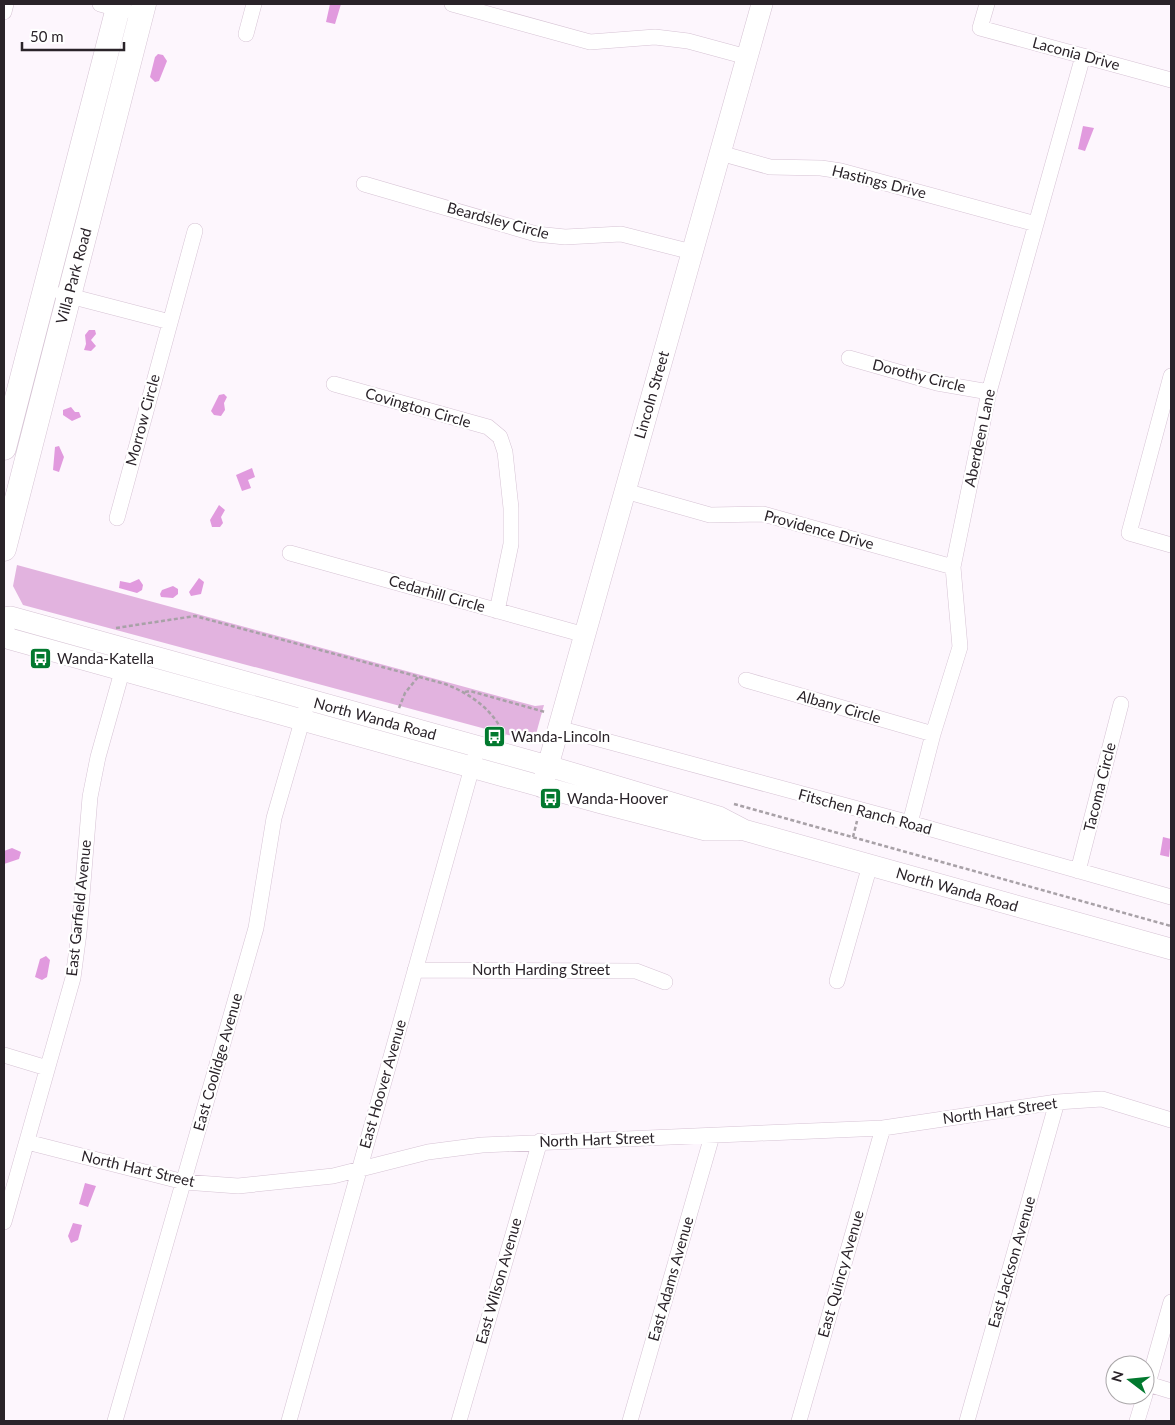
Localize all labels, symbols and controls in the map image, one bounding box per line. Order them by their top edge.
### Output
scale bar [22,20,125,52]
text: 50 m [30,27,64,45]
street label: Laconia Drive [1031,33,1122,73]
street label: Hastings Drive [830,161,928,201]
street label: Beardsley Circle [445,198,551,242]
street label: Villa Park Road [52,226,94,326]
street label: Lincoln Street [630,348,672,441]
street label: Dorothy Circle [871,355,968,395]
street label: Morrow Circle [121,372,163,467]
street label: Covington Circle [363,383,473,431]
street label: Aberdeen Lane [960,387,998,488]
street label: Providence Drive [762,506,876,552]
street label: Cedarhill Circle [387,571,488,615]
bus stop icon: Wanda-Katella [29,647,53,671]
place label: Wanda-Katella [57,649,154,667]
street label: Albany Circle [795,685,883,727]
street label: North Wanda Road [312,693,438,743]
bus stop icon: Wanda-Lincoln [483,725,507,749]
place label: Wanda-Lincoln [511,727,610,745]
street label: Tacoma Circle [1079,740,1119,833]
street label: Fitschen Ranch Road [797,785,934,838]
bus stop icon: Wanda-Hoover [539,787,563,811]
place label: Wanda-Hoover [567,789,668,807]
street label: East Garfield Avenue [62,839,94,977]
street label: North Wanda Road [894,863,1020,915]
street label: North Harding Street [472,960,611,978]
street label: East Coolidge Avenue [189,991,245,1133]
street label: East Hoover Avenue [355,1017,409,1150]
street label: North Hart Street [941,1093,1059,1127]
street label: North Hart Street [539,1128,656,1150]
street label: North Hart Street [80,1146,197,1190]
street label: East Jackson Avenue [984,1194,1038,1330]
street label: East Quincy Avenue [813,1208,867,1339]
street label: East Adams Avenue [644,1214,696,1343]
street label: East Wilson Avenue [471,1215,525,1346]
north arrow [1105,1355,1155,1405]
text: N [1107,1369,1127,1384]

